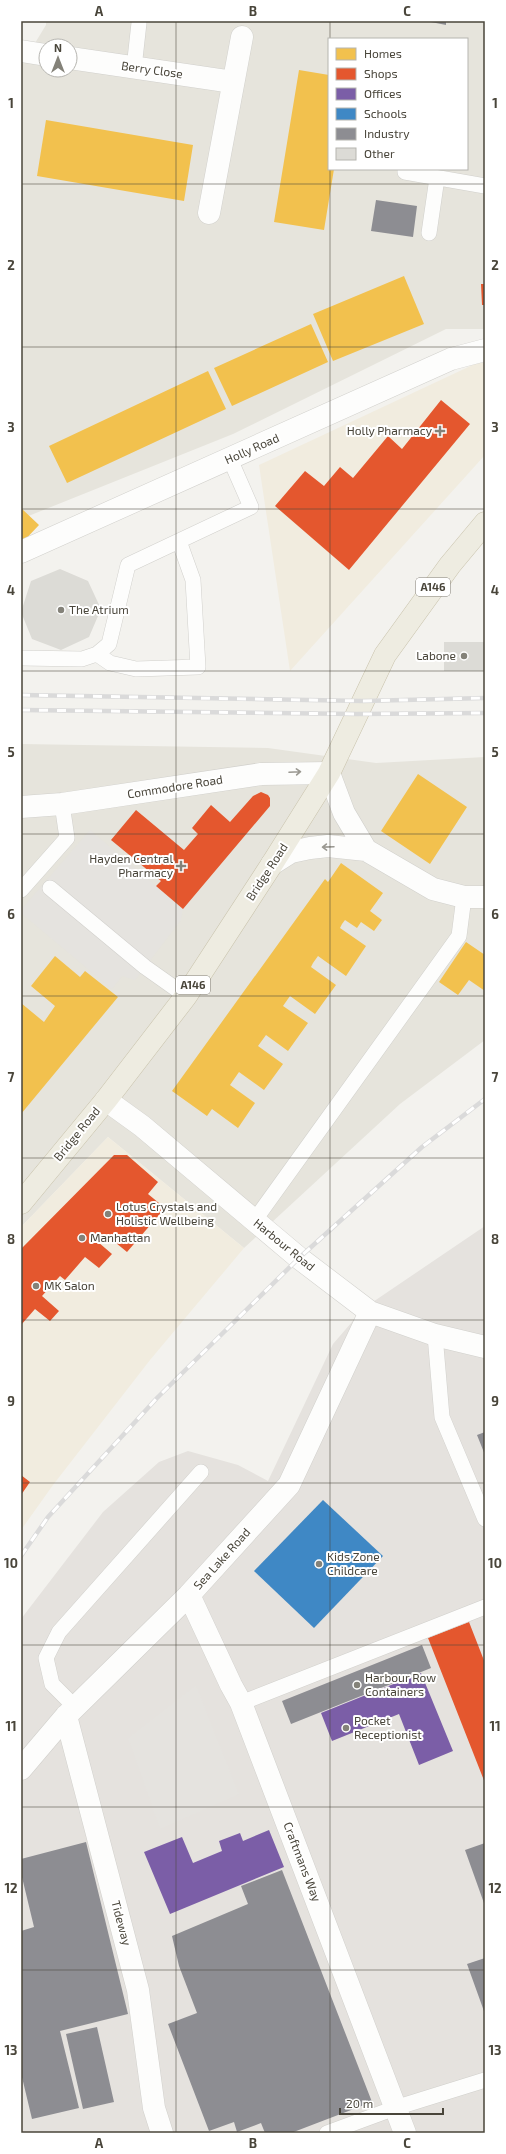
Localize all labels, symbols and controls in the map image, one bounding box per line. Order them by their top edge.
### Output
text: A [95,3,104,19]
text: B [249,3,257,19]
text: C [403,3,411,19]
north arrow [38,38,78,78]
legend [328,38,468,170]
text: N [54,41,62,54]
text: Homes [364,46,402,60]
street label: Berry Close [120,58,184,80]
text: Shops [364,66,398,80]
text: Offices [364,86,401,100]
text: 1 [8,95,14,111]
text: 1 [492,95,498,111]
text: Schools [364,106,407,120]
text: Industry [364,126,410,140]
text: Other [364,146,395,160]
text: 2 [7,257,15,273]
text: 2 [491,257,499,273]
text: 3 [7,419,15,435]
text: 3 [491,419,499,435]
place label: Holly Pharmacy [347,423,433,437]
marker: Holly Pharmacy [435,426,445,436]
street label: Holly Road [222,430,281,466]
road number: A146 [416,578,450,596]
text: 4 [7,582,15,598]
text: 4 [491,582,499,598]
place label: The Atrium [69,602,129,616]
marker: The Atrium [56,605,66,615]
place label: Labone [416,648,456,662]
marker: Labone [459,651,469,661]
text: 5 [7,744,15,760]
text: 5 [491,744,499,760]
one-way arrow [288,769,301,776]
street label: Commodore Road [126,772,224,800]
street label: Bridge Road [242,840,290,903]
one-way arrow [322,843,335,850]
place label: Hayden Central Pharmacy [89,851,174,879]
marker: Hayden Central Pharmacy [176,861,186,871]
text: 6 [7,906,15,922]
text: 6 [491,906,499,922]
road number: A146 [176,976,210,994]
text: 7 [8,1069,15,1085]
text: 7 [492,1069,499,1085]
street label: Bridge Road [50,1104,102,1163]
place label: Lotus Crystals and Holistic Wellbeing [116,1199,217,1227]
marker: Lotus Crystals and Holistic Wellbeing [103,1209,113,1219]
street label: Harbour Road [251,1215,318,1273]
place label: Manhattan [90,1230,150,1244]
text: 8 [7,1231,15,1247]
text: 8 [491,1231,499,1247]
marker: Manhattan [77,1233,87,1243]
place label: MK Salon [44,1278,95,1292]
marker: MK Salon [31,1281,41,1291]
text: 9 [7,1393,15,1409]
text: 9 [491,1393,499,1409]
street label: Sea Lake Road [190,1525,253,1592]
place label: Kids Zone Childcare [327,1549,380,1577]
text: 10 [4,1555,18,1571]
text: 10 [488,1555,502,1571]
marker: Kids Zone Childcare [314,1559,324,1569]
place label: Harbour Row Containers [365,1670,436,1698]
marker: Harbour Row Containers [352,1680,362,1690]
place label: Pocket Receptionist [354,1713,422,1741]
text: 11 [5,1718,17,1734]
text: 11 [489,1718,501,1734]
marker: Pocket Receptionist [341,1723,351,1733]
street label: Craftmans Way [281,1820,325,1904]
text: 12 [4,1880,18,1896]
text: 12 [488,1880,502,1896]
street label: Tideway [109,1899,135,1947]
text: 13 [5,2042,18,2058]
text: 13 [489,2042,502,2058]
scale bar [340,2090,443,2116]
text: 20 m [346,2096,373,2110]
text: A [95,2135,104,2151]
text: B [249,2135,257,2151]
text: C [403,2135,411,2151]

